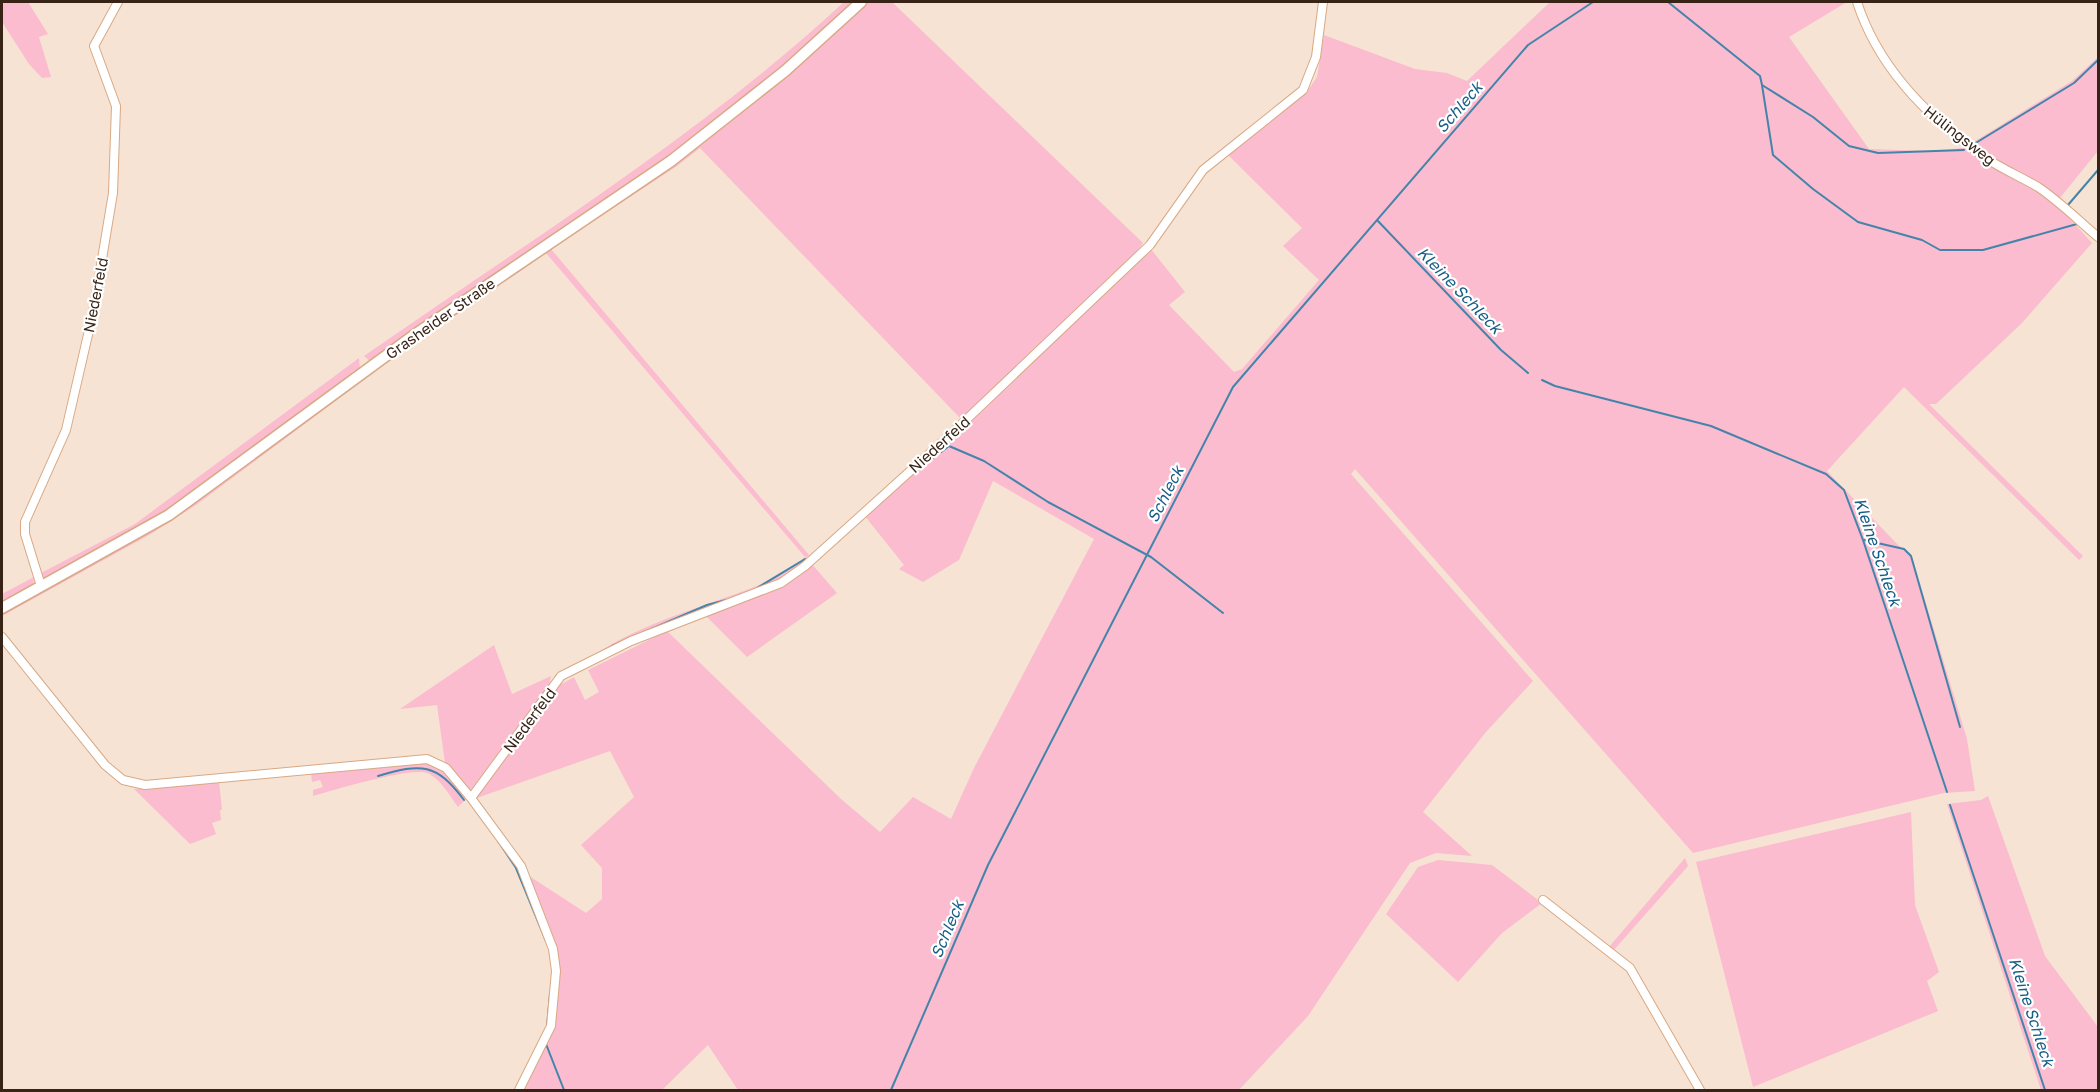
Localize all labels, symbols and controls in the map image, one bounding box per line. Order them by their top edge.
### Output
water label: Schleck [1432,76,1488,137]
street label: Hülingsweg [1921,102,1999,168]
water label: Kleine Schleck [1413,242,1508,339]
street label: Niederfeld [79,256,111,334]
street label: Grasheider Straße [382,273,498,362]
street label: Niederfeld [905,412,973,476]
water label: Schleck [1142,461,1189,526]
water label: Kleine Schleck [1850,495,1907,611]
street label: Niederfeld [499,684,559,756]
water label: Schleck [926,895,969,961]
water label: Kleine Schleck [2005,955,2060,1071]

